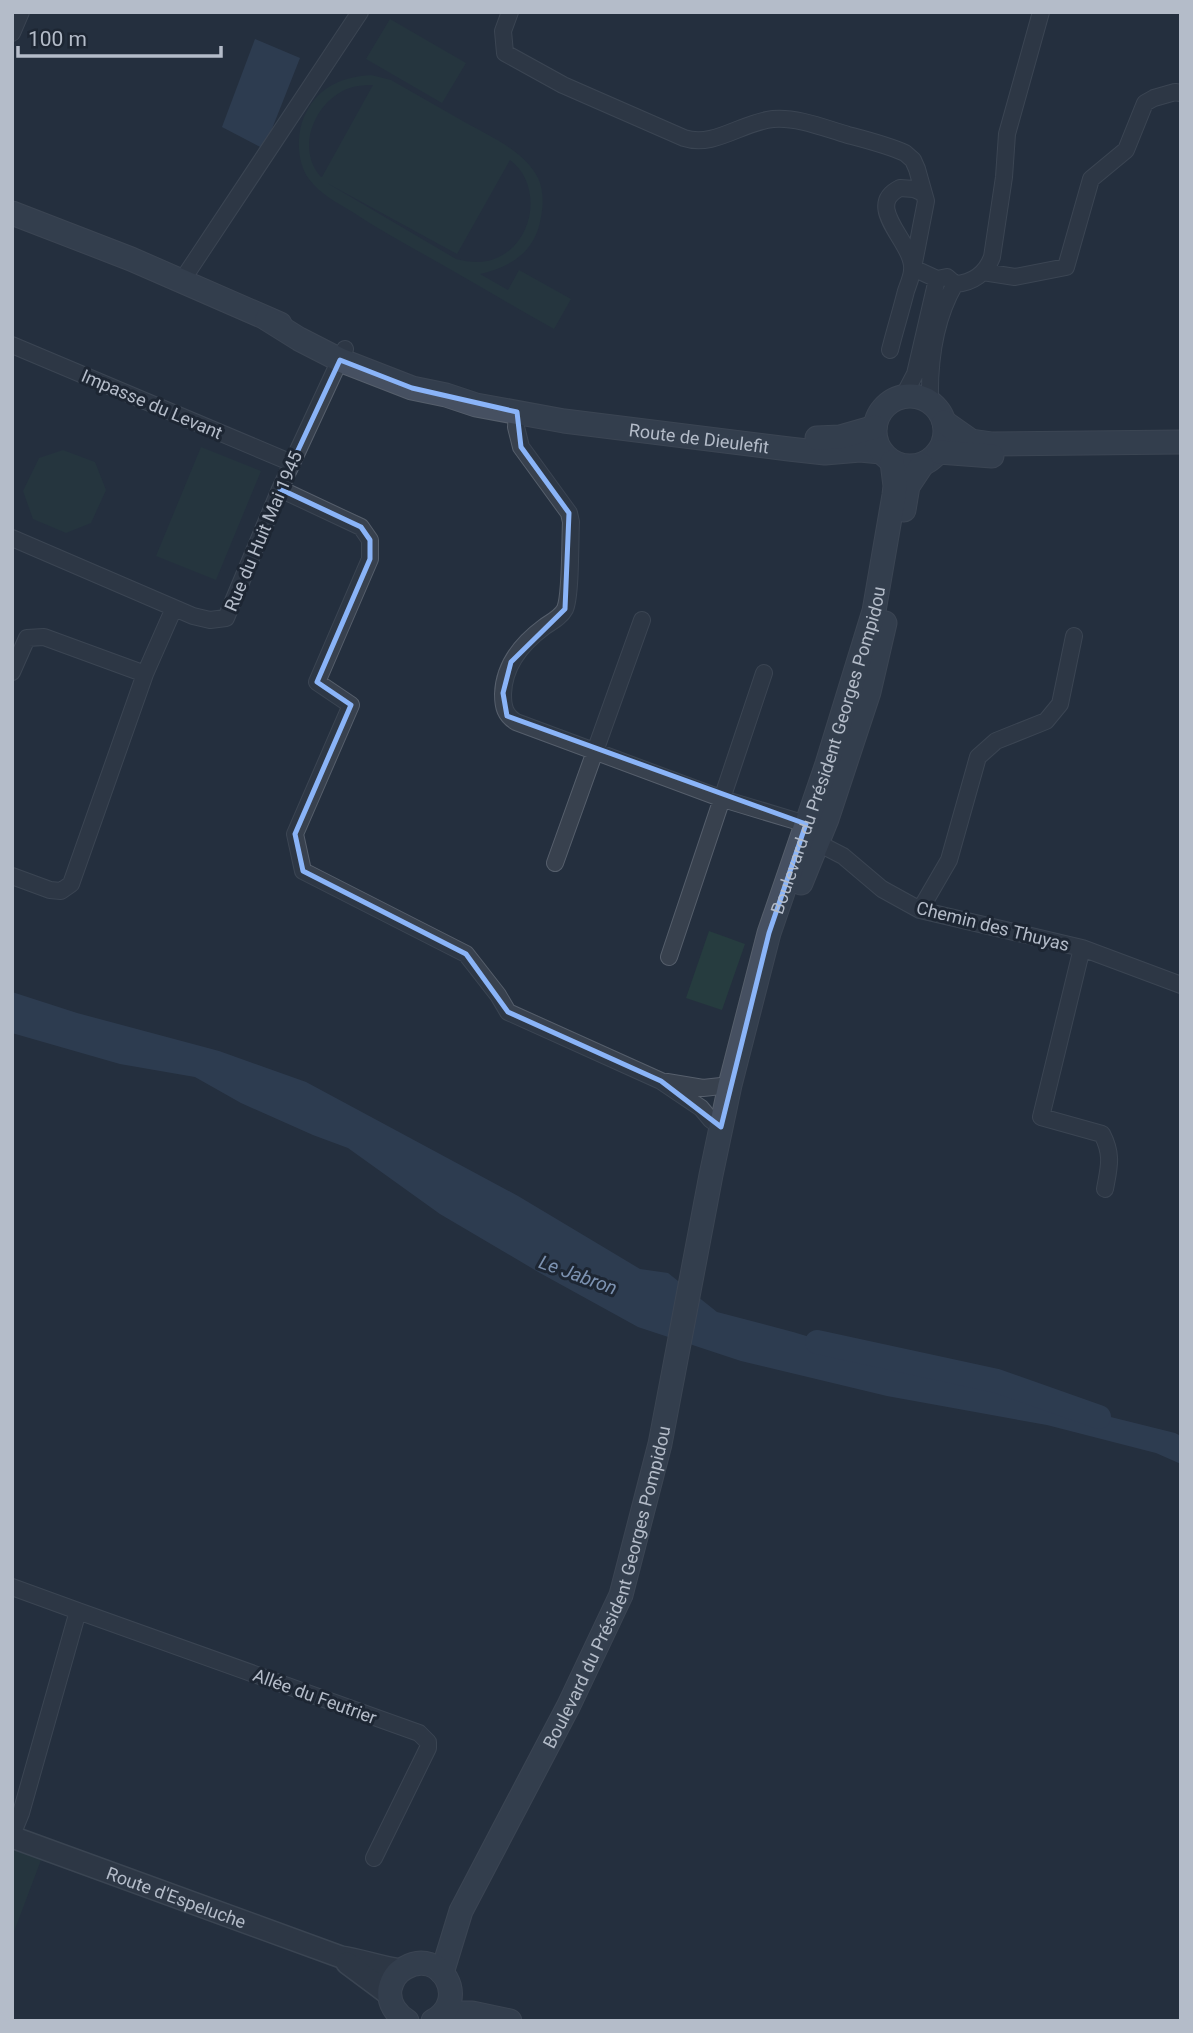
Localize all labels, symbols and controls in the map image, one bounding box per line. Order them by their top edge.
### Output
scale bar [18,14,220,58]
text: 100 m [28,27,87,51]
street label: Impasse du Levant [78,365,226,443]
street label: Route de Dieulefit [628,419,770,457]
street label: Rue du Huit Mai 1945 [220,448,306,614]
street label: Boulevard du Président Georges Pompidou [766,585,889,917]
street label: Chemin des Thuyas [914,897,1072,955]
water label: Le Jabron [536,1250,620,1300]
street label: Boulevard du Président Georges Pompidou [538,1424,674,1751]
street label: Allée du Feutrier [250,1664,380,1728]
street label: Route d'Espeluche [104,1862,249,1932]

